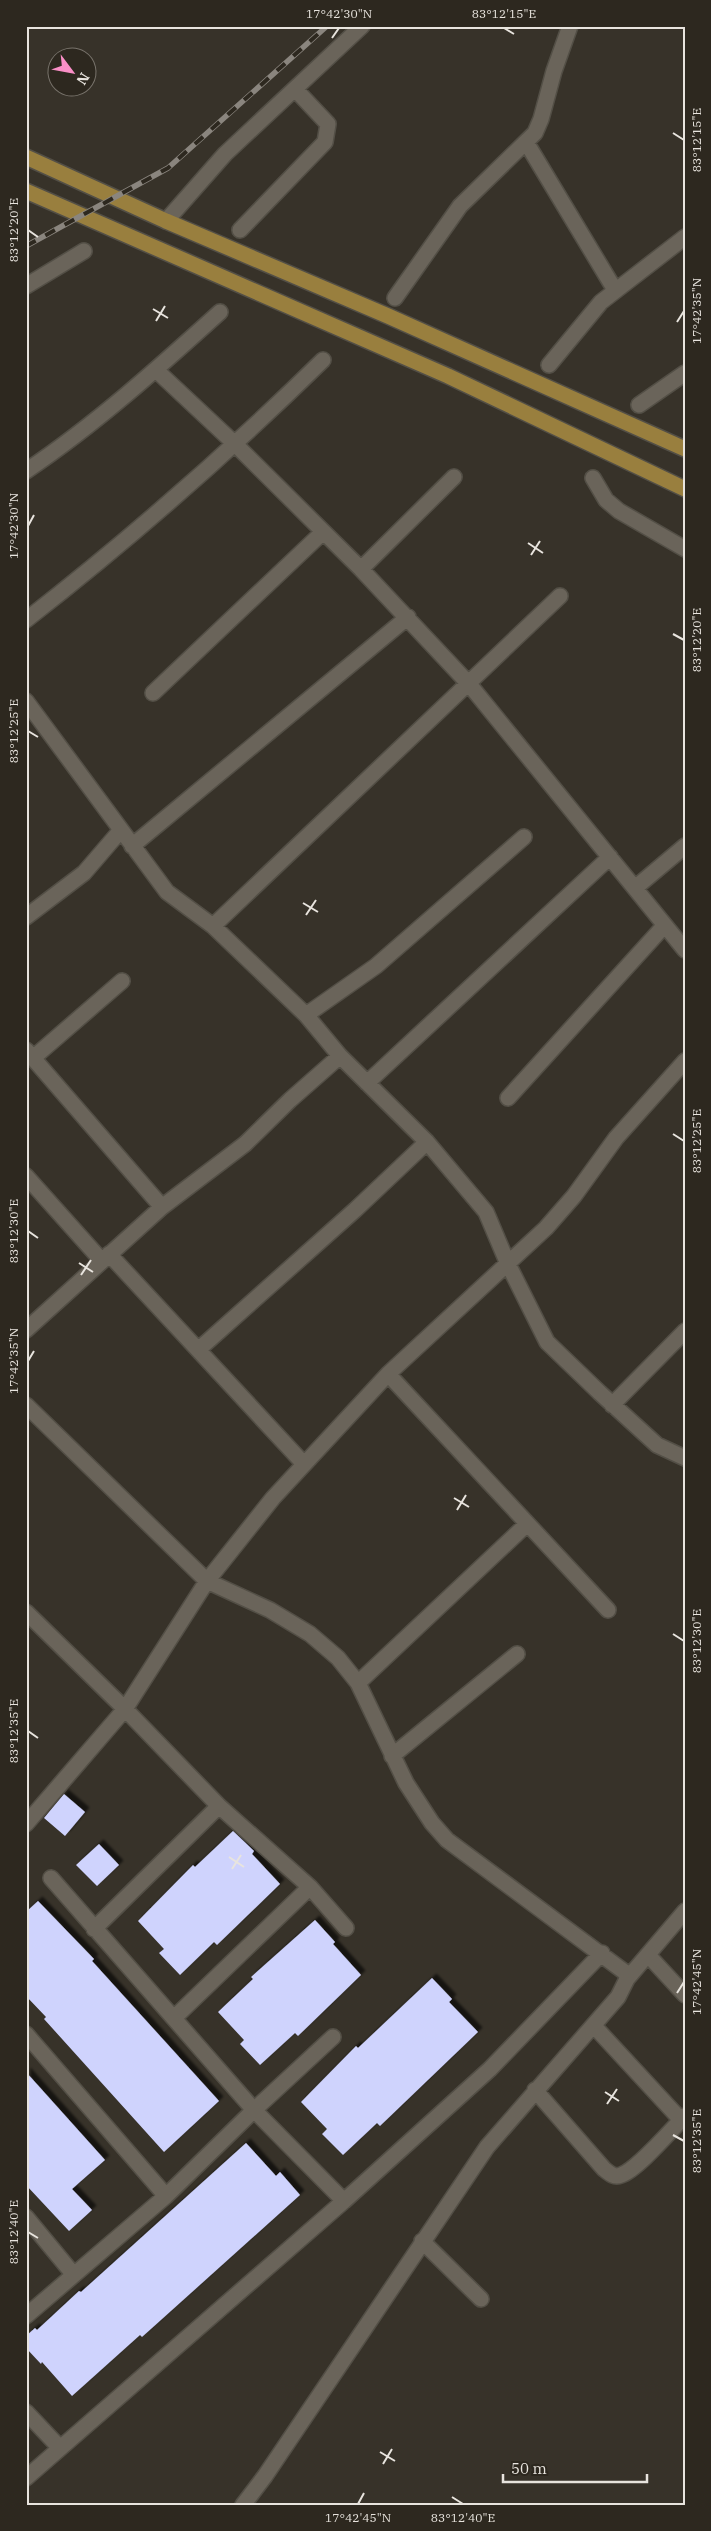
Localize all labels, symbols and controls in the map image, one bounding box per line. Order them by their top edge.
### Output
text: 17°42'30"N [306,6,372,21]
text: 83°12'15"E [472,6,536,21]
north arrow [48,48,98,98]
text: N [72,69,94,88]
text: 83°12'15"E [689,108,704,172]
text: 83°12'20"E [6,198,21,262]
text: 17°42'35"N [689,278,704,344]
text: 17°42'30"N [6,493,21,559]
text: 83°12'20"E [689,608,704,672]
text: 83°12'25"E [6,699,21,763]
text: 83°12'25"E [689,1109,704,1173]
text: 83°12'30"E [6,1199,21,1263]
text: 17°42'35"N [6,1328,21,1394]
text: 83°12'30"E [689,1609,704,1673]
text: 83°12'35"E [6,1699,21,1763]
text: 17°42'45"N [689,1949,704,2015]
text: 83°12'35"E [689,2109,704,2173]
text: 83°12'40"E [6,2200,21,2264]
scale bar [503,2451,647,2483]
text: 50 m [511,2459,547,2478]
text: 17°42'45"N [325,2510,391,2525]
text: 83°12'40"E [431,2510,495,2525]

